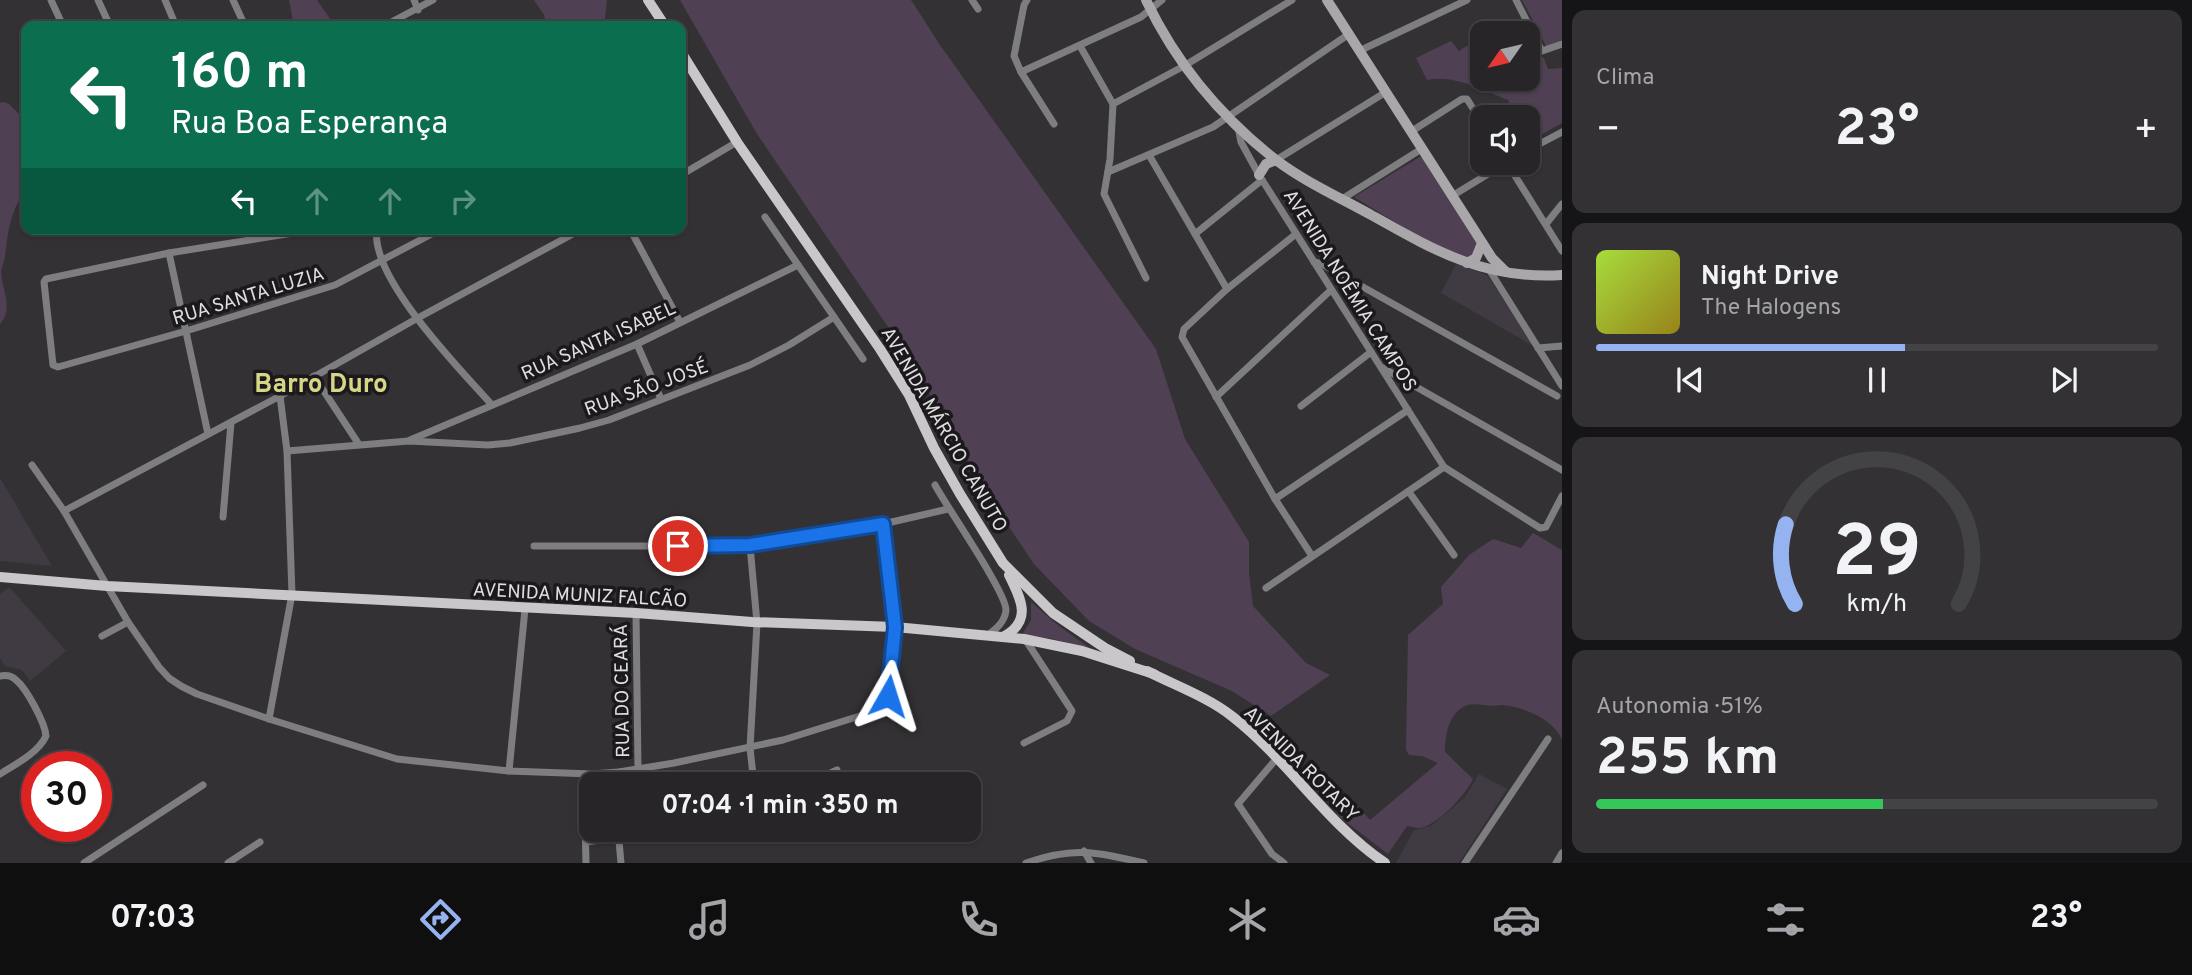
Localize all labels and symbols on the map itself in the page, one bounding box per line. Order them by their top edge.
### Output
north arrow [1470,21,1540,91]
street label: AVENIDA NOÊMIA CAMPOS [1277,185,1422,397]
street label: RUA SANTA LUZIA [170,262,327,331]
street label: RUA SANTA ISABEL [518,297,680,387]
street label: AVENIDA MÁRCIO CANUTO [875,323,1013,537]
street label: RUA SÃO JOSÉ [581,354,712,422]
district label: Barro Duro [254,369,388,402]
pin [648,516,708,576]
street label: AVENIDA MUNIZ FALCÃO [472,577,688,614]
street label: RUA DO CEARÁ [609,624,636,758]
position arrow [851,659,925,733]
street label: AVENIDA ROTARY [1238,702,1363,827]
speed limit sign: 30 [21,751,112,842]

